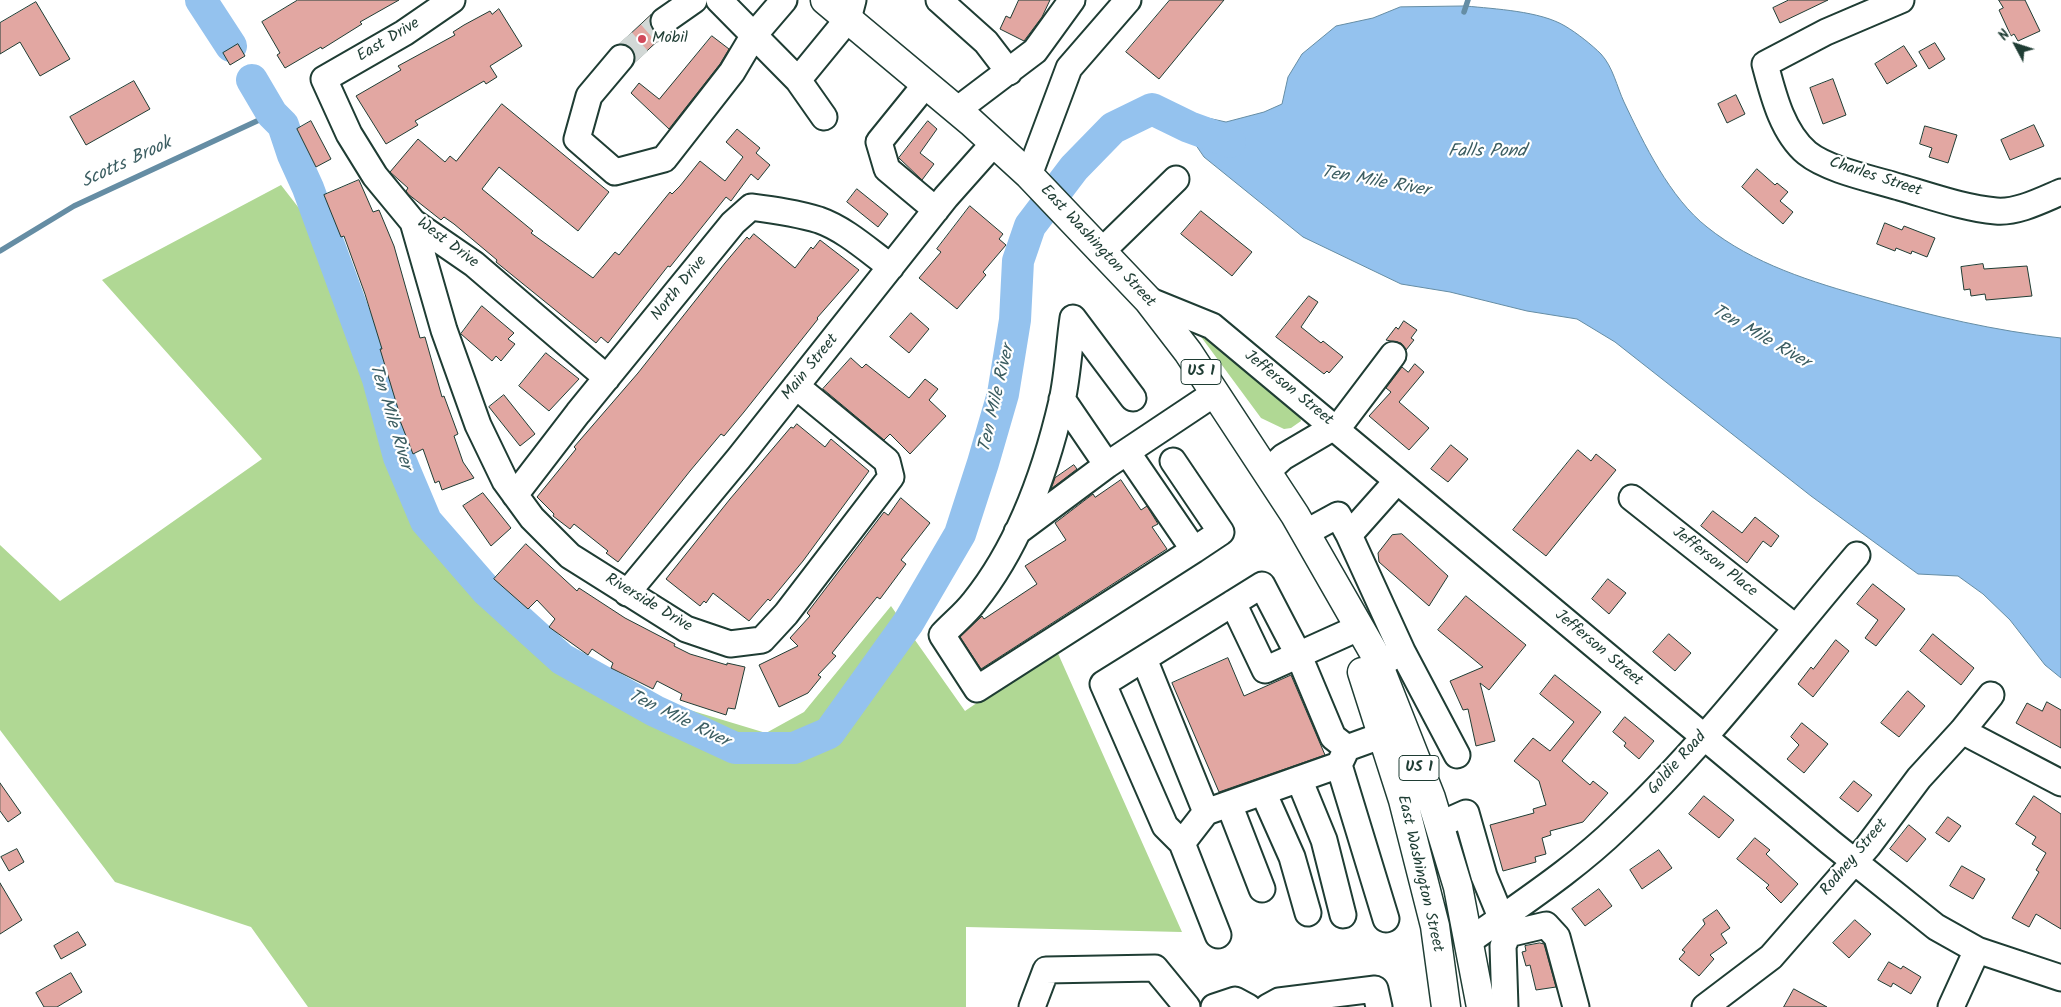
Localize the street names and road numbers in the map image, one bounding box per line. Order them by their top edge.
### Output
street label: East Drive [354,15,424,67]
street label: Charles Street [1826,154,1924,202]
street label: East Washington Street [1035,182,1159,312]
street label: West Drive [412,215,482,273]
street label: North Drive [648,253,712,325]
street label: Main Street [779,331,843,405]
street label: Jefferson Street [1240,347,1336,431]
road number: US 1 [1181,360,1221,384]
street label: Jefferson Place [1668,524,1760,602]
street label: Riverside Drive [601,571,695,637]
street label: Jefferson Street [1550,607,1646,691]
street label: Goldie Road [1645,728,1711,800]
road number: US 1 [1399,756,1439,780]
street label: East Washington Street [1392,794,1446,954]
street label: Rodney Street [1817,816,1893,900]

